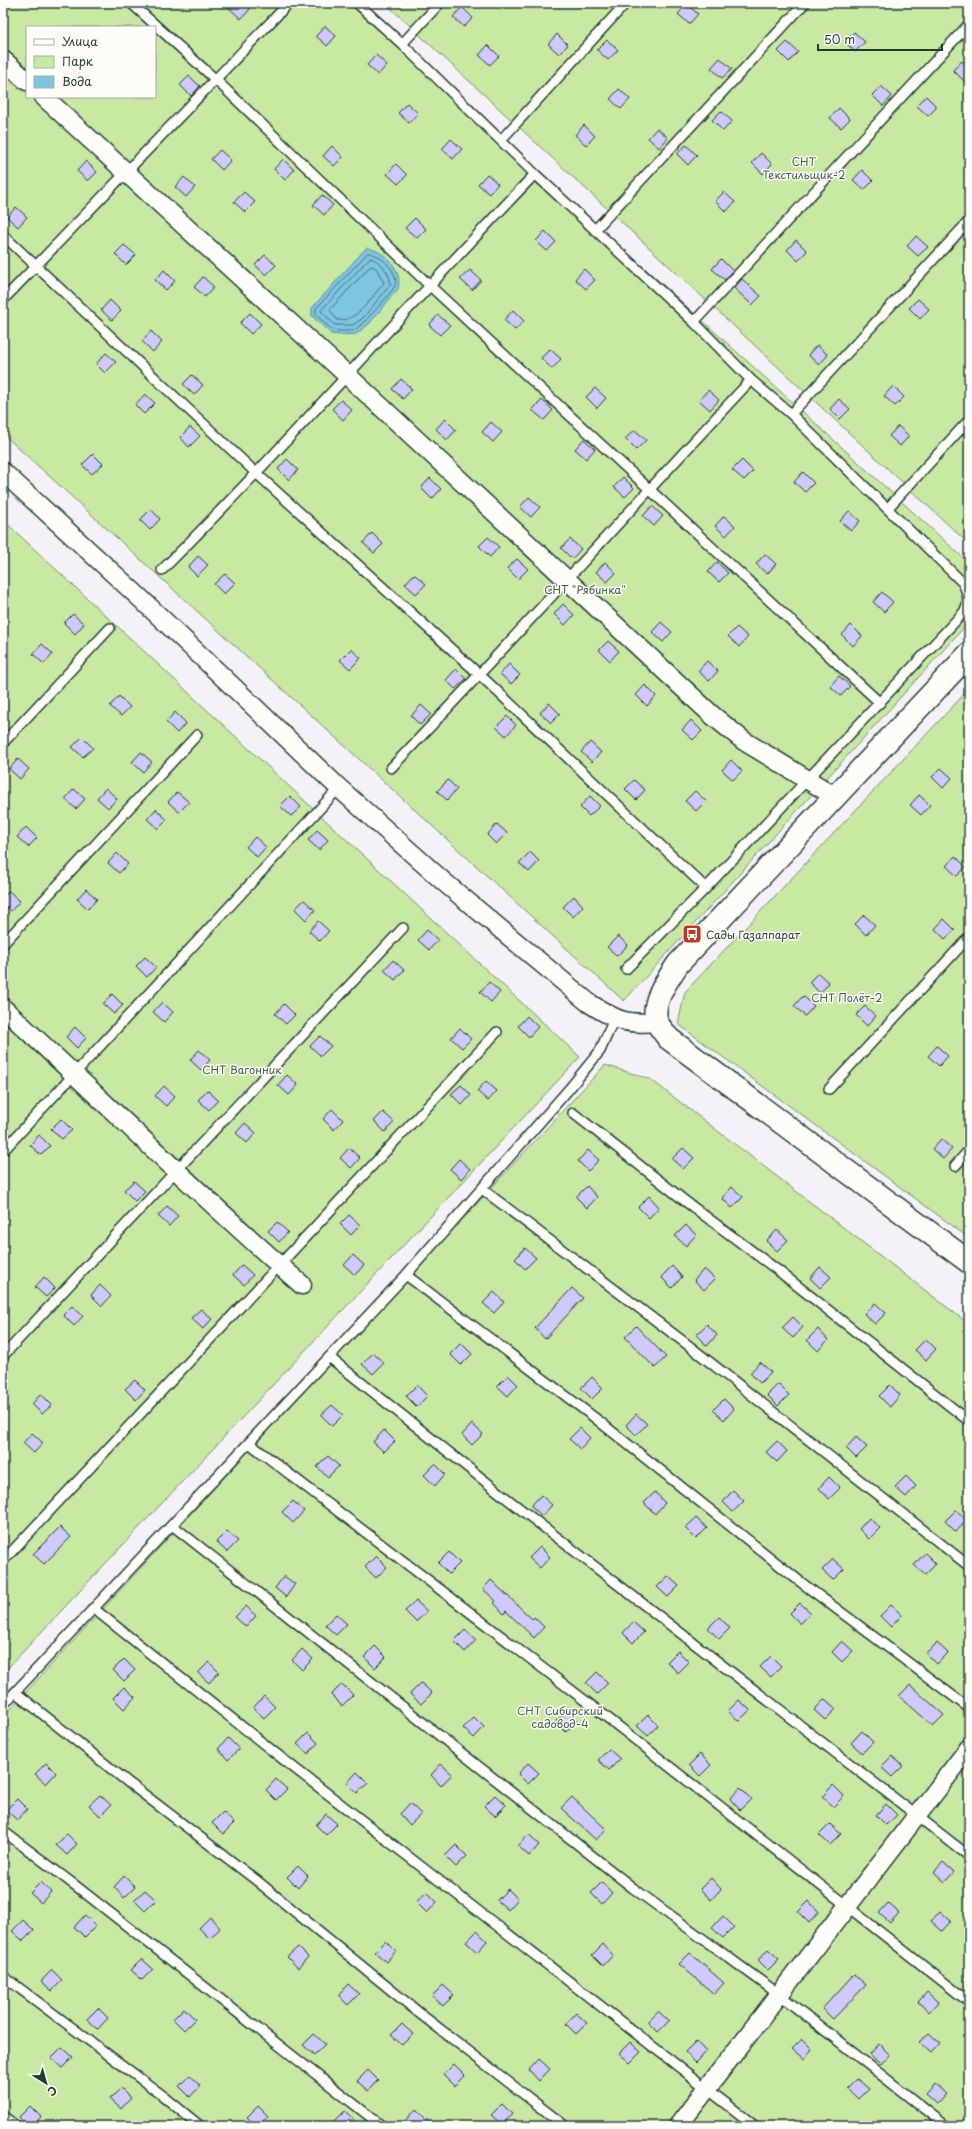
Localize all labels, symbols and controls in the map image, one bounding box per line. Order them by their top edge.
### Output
legend [26,26,156,98]
scale bar [818,26,942,52]
text: 50 m [824,30,855,48]
text: Улица [62,32,98,50]
text: Парк [62,52,94,70]
text: Вода [62,72,92,90]
park label: СНТ Текстильщик-2 [762,153,846,183]
park label: СНТ "Рябинка" [544,581,626,598]
bus stop icon: Сады Газаппарат [681,923,703,945]
place label: Сады Газаппарат [706,926,800,943]
park label: СНТ Полёт-2 [811,989,883,1006]
park label: СНТ Вагонник [202,1061,282,1078]
park label: СНТ Сибирский садовод-4 [517,1702,603,1732]
north arrow [26,2063,66,2103]
text: С [44,2082,61,2101]

